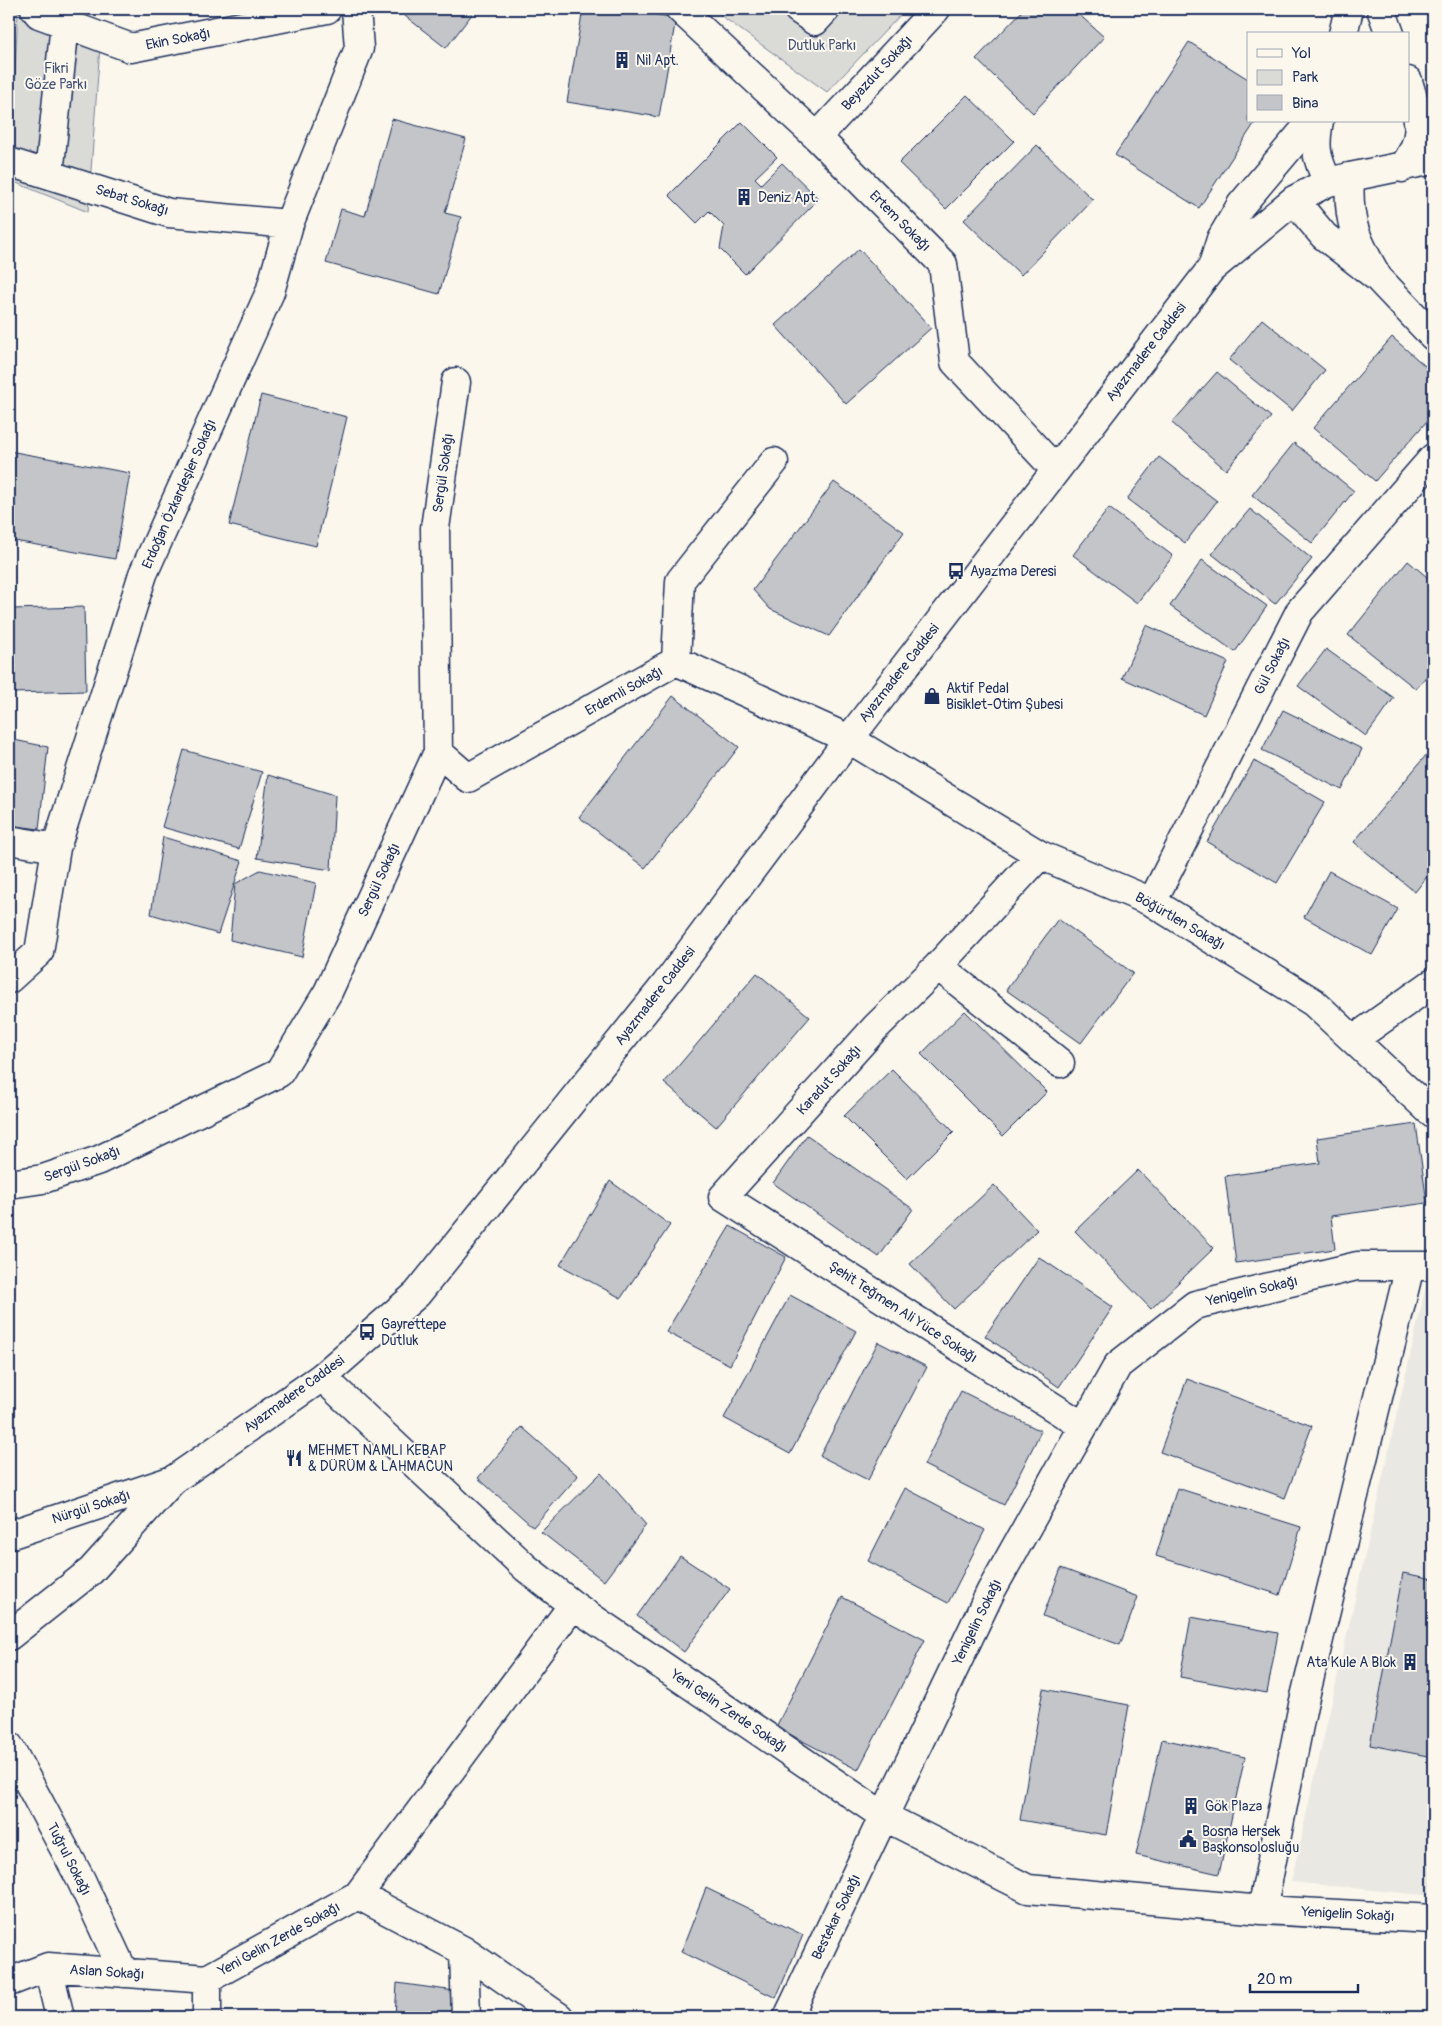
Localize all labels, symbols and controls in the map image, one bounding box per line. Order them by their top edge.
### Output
street label: Ekin Sokağı [144,24,212,54]
street label: Beyazdut Sokağı [838,32,916,114]
legend [1247,32,1410,122]
park label: Dutluk Parkı [788,37,856,54]
text: Yol [1291,44,1311,63]
building icon: Nil Apt. [612,50,632,70]
place label: Nil Apt. [636,52,679,69]
park label: Fikri Göze Parkı [25,60,87,93]
text: Park [1292,68,1319,87]
text: Bina [1292,94,1319,113]
street label: Sebat Sokağı [93,181,171,219]
building icon: Deniz Apt. [734,187,754,207]
street label: Ertem Sokağı [866,187,934,255]
place label: Deniz Apt. [758,189,819,206]
street label: Ayazmadere Caddesi [1102,299,1190,405]
street label: Erdoğan Özkardeşler Sokağı [137,416,220,571]
street label: Sergül Sokağı [429,432,457,514]
bus stop icon: Ayazma Deresi [946,561,966,581]
place label: Ayazma Deresi [970,563,1057,580]
street label: Ayazmadere Caddesi [855,620,943,726]
street label: Gül Sokağı [1250,635,1294,697]
street label: Erdemli Sokağı [582,663,666,719]
place label: Aktif Pedal Bisiklet-Otim Şubesi [946,680,1063,713]
shop icon: Aktif Pedal Bisiklet-Otim Şubesi [922,686,942,706]
street label: Sergül Sokağı [354,840,404,920]
street label: Böğürtlen Sokağı [1132,888,1228,954]
street label: Ayazmadere Caddesi [611,943,699,1049]
street label: Karadut Sokağı [793,1042,865,1118]
street label: Sergül Sokağı [42,1142,122,1186]
street label: Şehit Teğmen Ali Yüce Sokağı [826,1258,980,1366]
street label: Yenigelin Sokağı [1204,1272,1299,1310]
place label: Gayrettepe Dutluk [381,1316,446,1349]
bus stop icon: Gayrettepe Dutluk [357,1322,377,1342]
street label: Ayazmadere Caddesi [240,1351,348,1436]
place label: MEHMET NAMLI KEBAP & DÜRÜM & LAHMACUN [308,1442,453,1475]
restaurant icon: MEHMET NAMLI KEBAP & DÜRÜM & LAHMACUN [284,1448,304,1468]
street label: Nürgül Sokağı [50,1486,132,1528]
street label: Yenigelin Sokağı [948,1576,1005,1669]
building icon: Ata Kule A Blok [1400,1652,1420,1672]
place label: Ata Kule A Blok [1306,1654,1396,1671]
street label: Yeni Gelin Zerde Sokağı [667,1665,790,1756]
building icon: Gök Plaza [1181,1796,1201,1816]
place label: Gök Plaza [1205,1798,1262,1815]
street label: Tuğrul Sokağı [43,1820,95,1898]
place label: Bosna Hersek Başkonsolosluğu [1202,1823,1299,1856]
public building icon: Bosna Hersek Başkonsolosluğu [1178,1829,1198,1849]
street label: Bestekar Sokağı [808,1871,864,1963]
street label: Yeni Gelin Zerde Sokağı [214,1898,343,1980]
street label: Yenigelin Sokağı [1300,1903,1395,1925]
street label: Aslan Sokağı [69,1961,145,1983]
scale bar [1250,1961,1357,1993]
text: 20 m [1257,1970,1292,1989]

